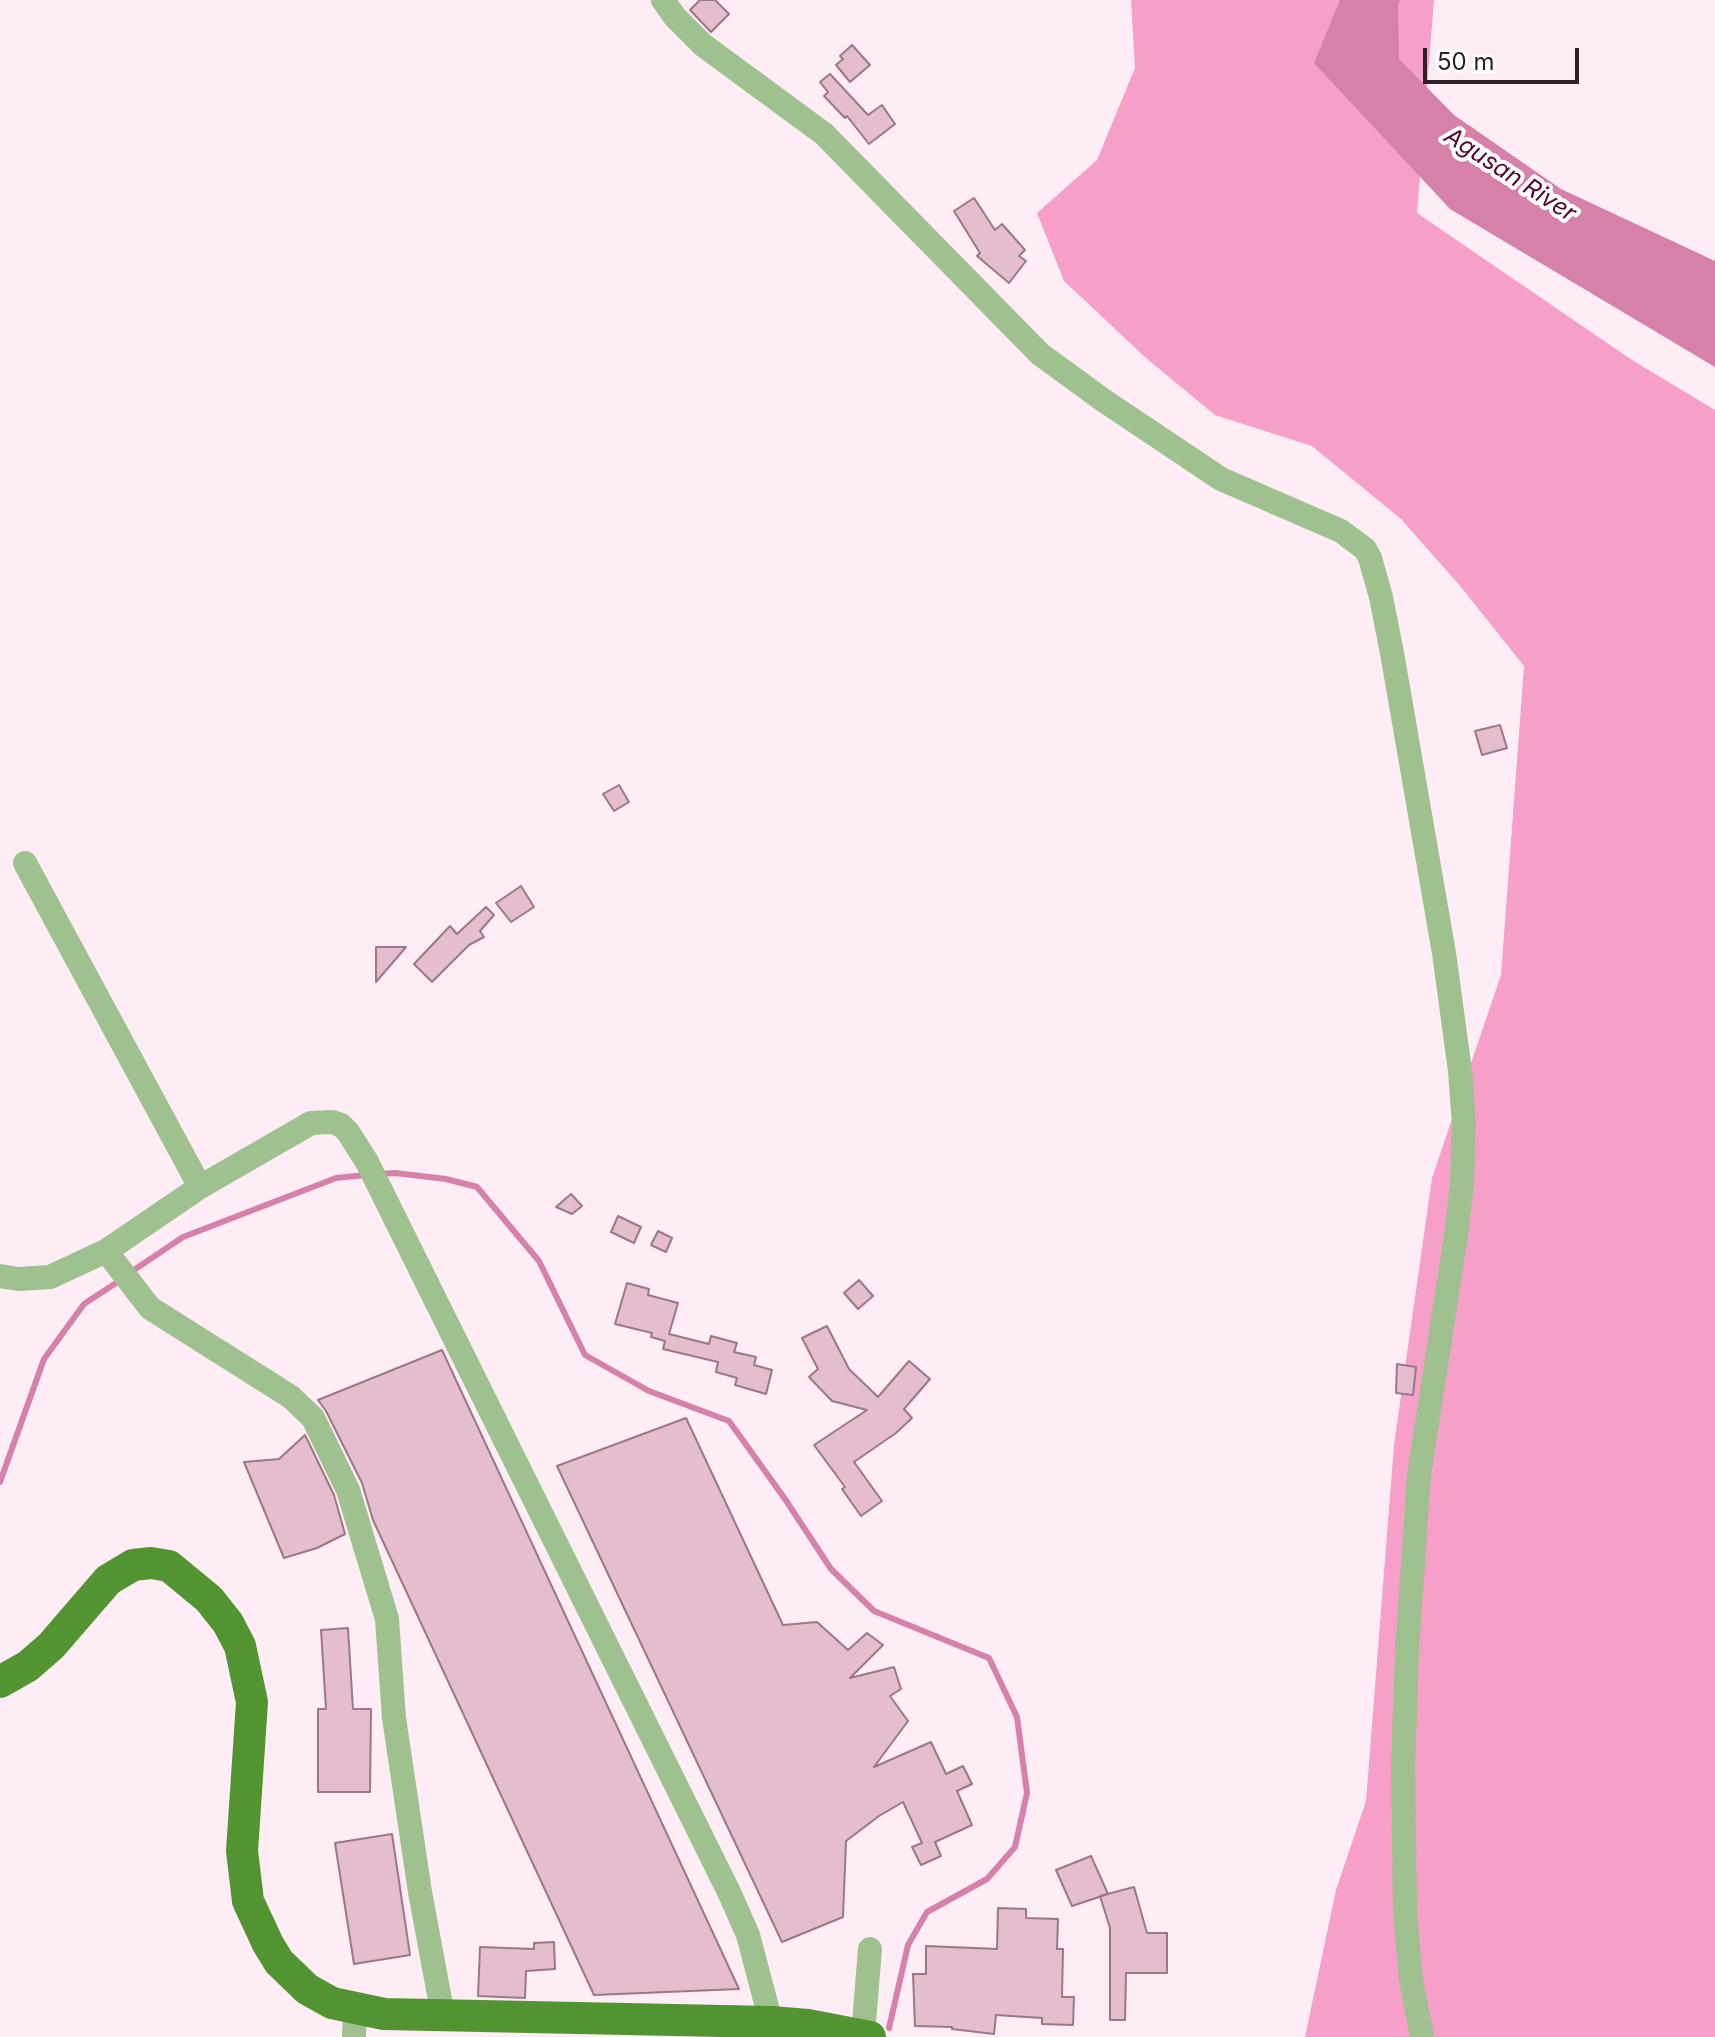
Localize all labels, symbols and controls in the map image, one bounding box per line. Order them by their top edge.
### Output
scale bar [1427,32,1583,82]
text: 50 m [1437,47,1495,76]
water label: Agusan River [1439,122,1581,228]

